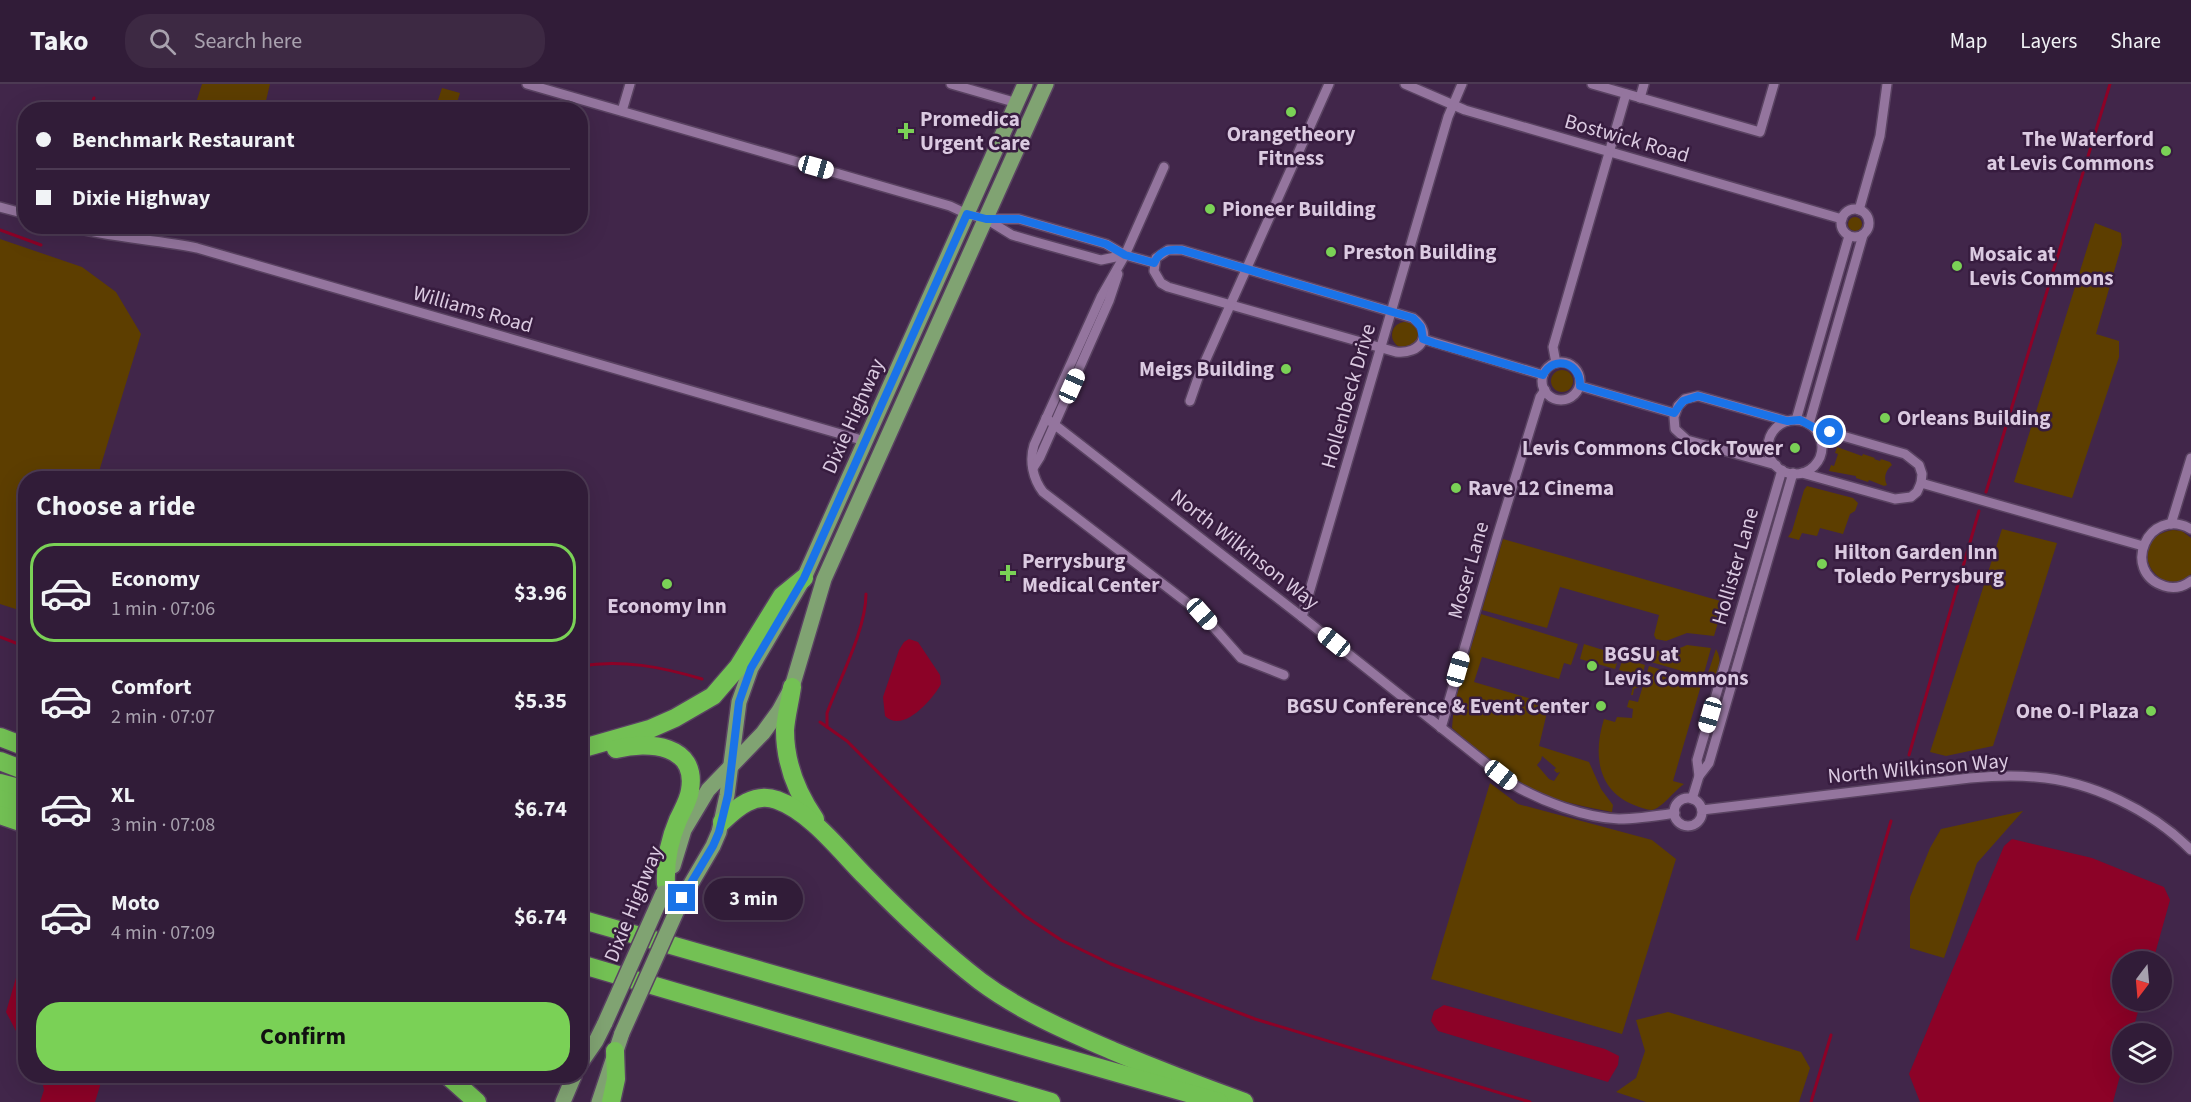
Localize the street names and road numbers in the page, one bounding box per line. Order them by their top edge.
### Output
street label: Bostwick Road [1561,106,1693,170]
street label: Williams Road [409,278,537,340]
street label: Hollenbeck Drive [1313,320,1383,472]
street label: Dixie Highway [814,353,892,478]
street label: North Wilkinson Way [1164,481,1326,617]
street label: Hollister Lane [1704,504,1766,628]
street label: Moser Lane [1440,518,1496,622]
street label: North Wilkinson Way [1826,745,2010,791]
street label: Dixie Highway [596,841,670,967]

